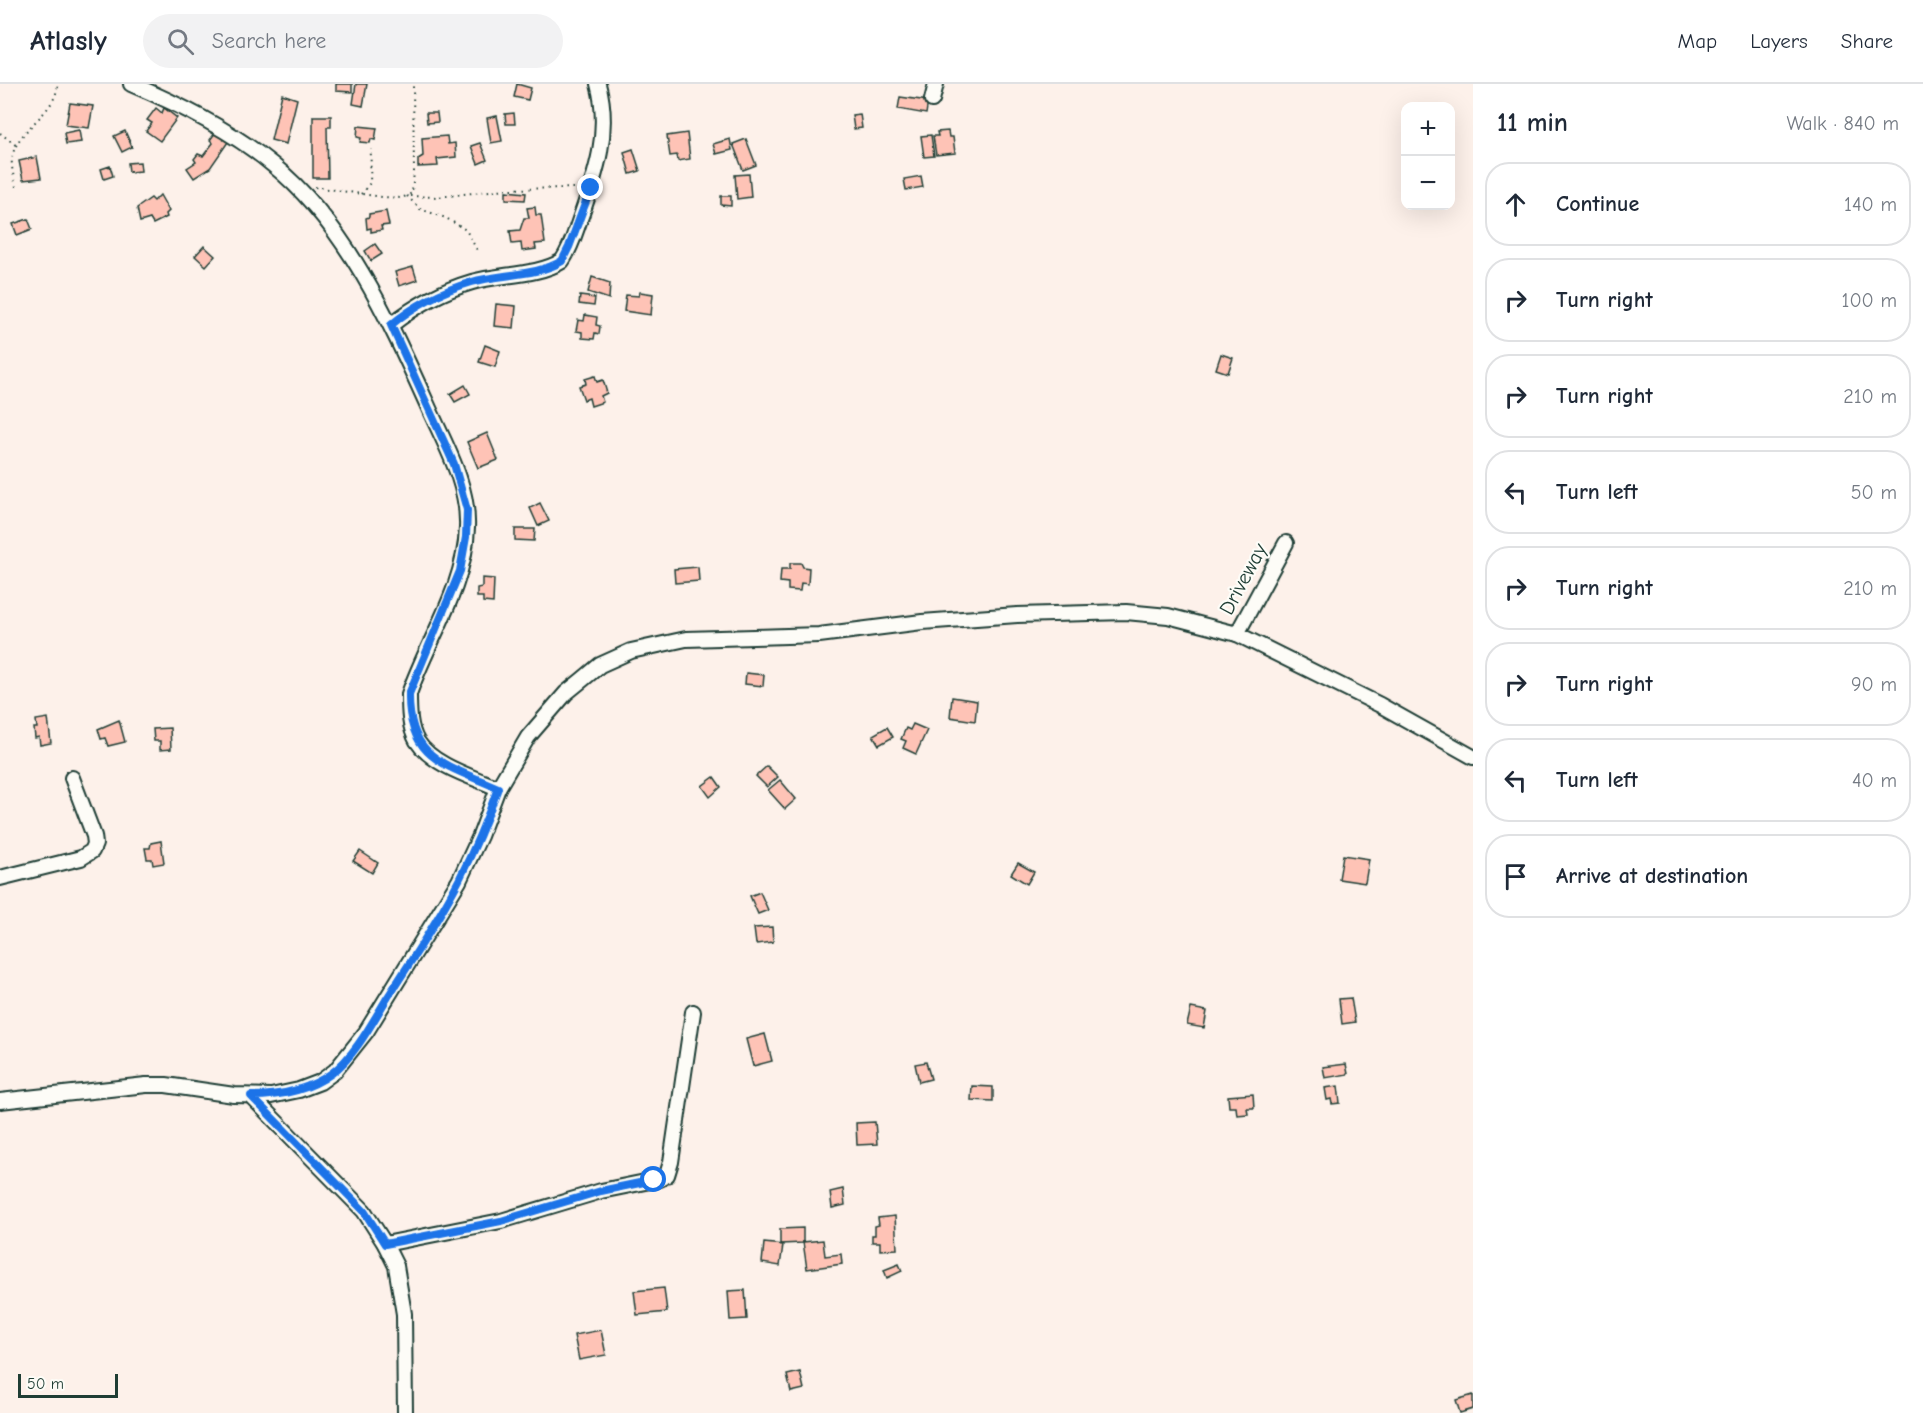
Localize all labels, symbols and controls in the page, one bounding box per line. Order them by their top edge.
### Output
search box [143,14,563,68]
text: Atlasly [30,25,107,57]
icon: search [164,25,197,58]
text: Search here [212,28,326,54]
text: Map [1678,29,1717,53]
text: Layers [1750,29,1808,53]
text: Share [1841,29,1893,53]
map controls [1401,102,1455,210]
button: + [1401,102,1455,156]
text: 11 min [1497,108,1568,138]
text: Walk · 840 m [1786,112,1899,135]
button: − [1401,156,1455,210]
route end [577,174,603,200]
icon: ahead [1499,188,1532,221]
text: Continue [1556,191,1639,217]
text: 140 m [1844,193,1897,216]
icon: right [1499,284,1532,317]
text: Turn right [1556,287,1653,313]
text: 100 m [1842,289,1897,312]
icon: right [1499,380,1532,413]
text: Turn right [1556,383,1653,409]
text: 210 m [1843,385,1897,408]
icon: left [1499,476,1532,509]
text: Turn left [1556,479,1638,505]
text: 50 m [1851,481,1897,504]
street label: Driveway [1214,539,1272,619]
icon: right [1499,572,1532,605]
text: Turn right [1556,575,1653,601]
text: 210 m [1843,577,1897,600]
icon: right [1499,668,1532,701]
text: Turn right [1556,671,1653,697]
text: 90 m [1851,673,1897,696]
icon: left [1499,764,1532,797]
text: Turn left [1556,767,1638,793]
text: 40 m [1852,769,1897,792]
icon: arrive [1499,860,1532,893]
text: Arrive at destination [1556,863,1748,889]
route start [640,1166,666,1192]
scale bar [18,1371,118,1398]
text: 50 m [27,1375,64,1393]

